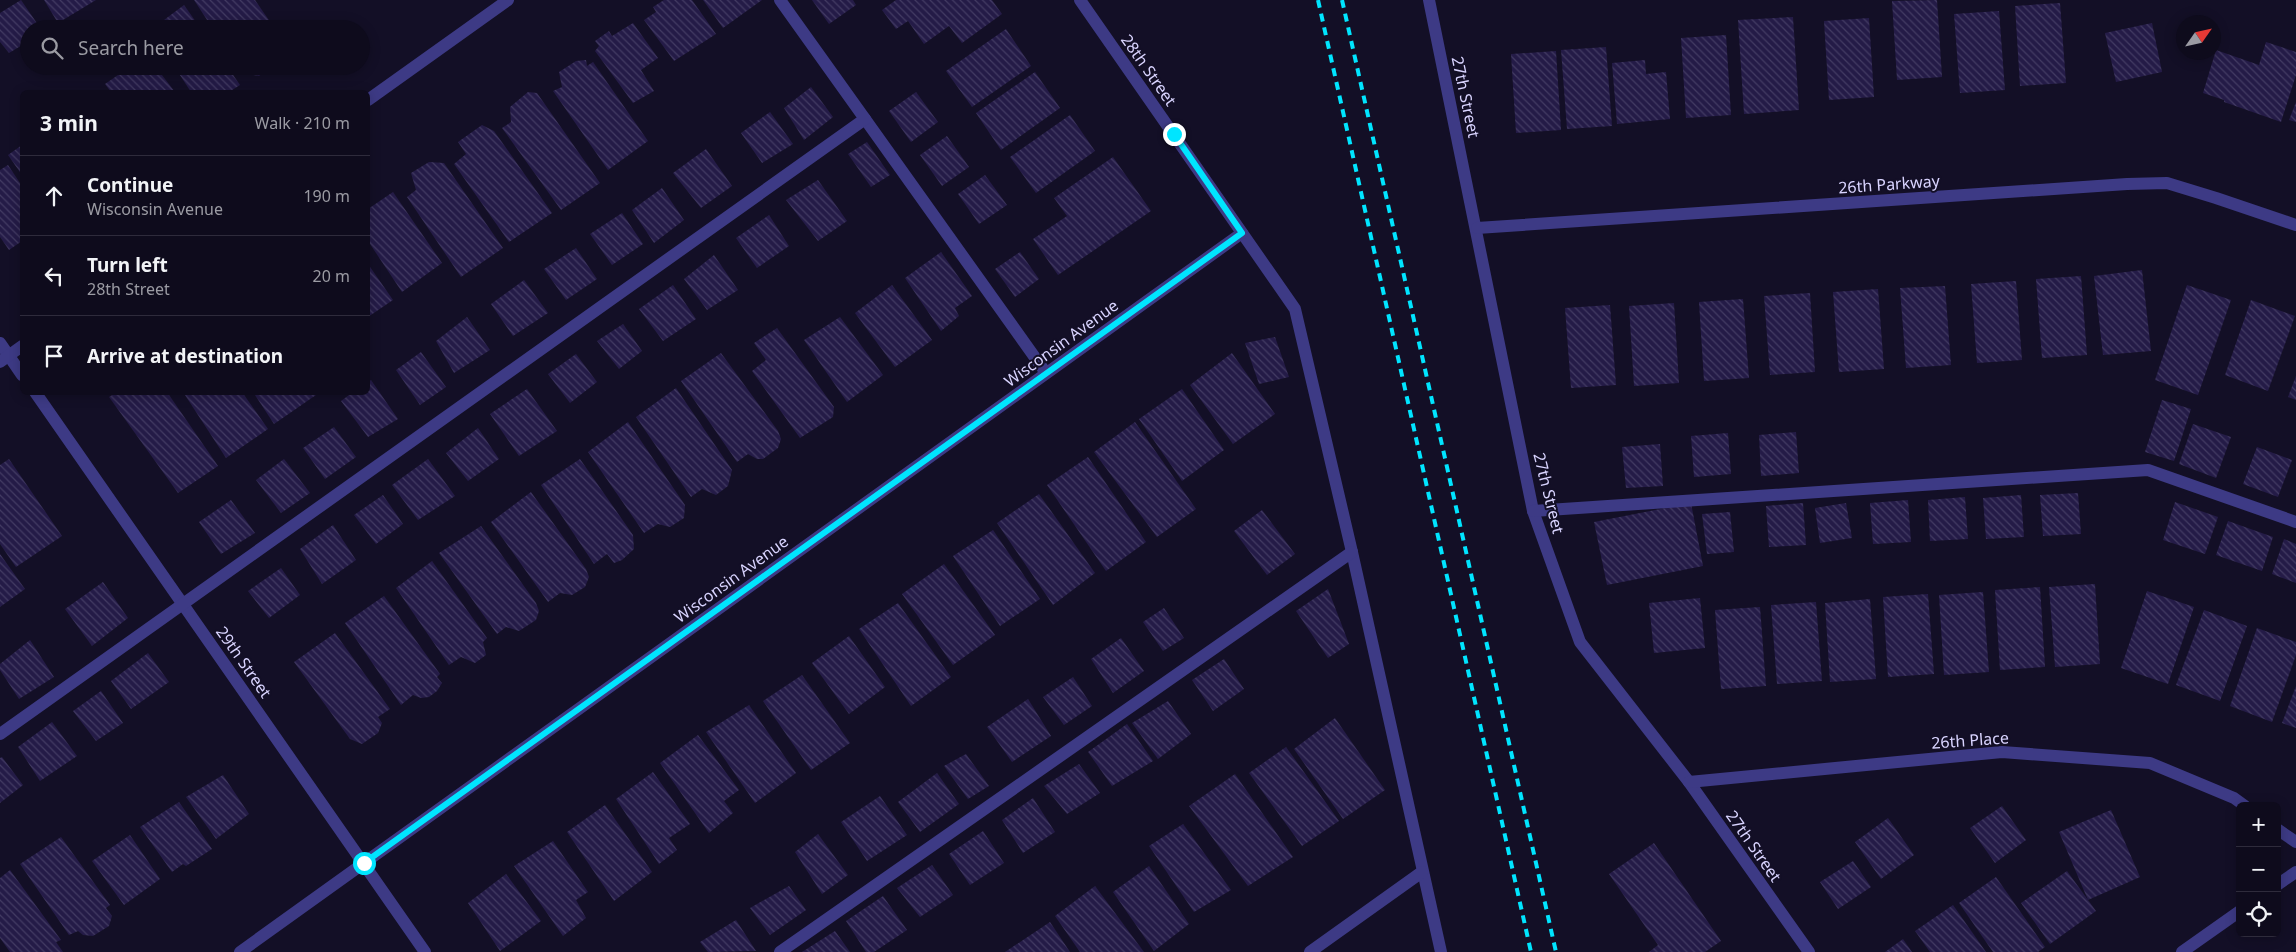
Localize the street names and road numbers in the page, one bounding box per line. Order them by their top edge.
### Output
street label: 28th Street [1116,30,1182,110]
street label: 27th Street [1447,54,1485,140]
street label: 26th Parkway [1838,169,1941,199]
street label: Wisconsin Avenue [1000,294,1122,392]
street label: 27th Street [1528,450,1570,536]
street label: Wisconsin Avenue [670,530,792,628]
street label: 29th Street [211,622,277,702]
street label: 26th Place [1931,726,2009,754]
street label: 27th Street [1721,806,1787,886]

